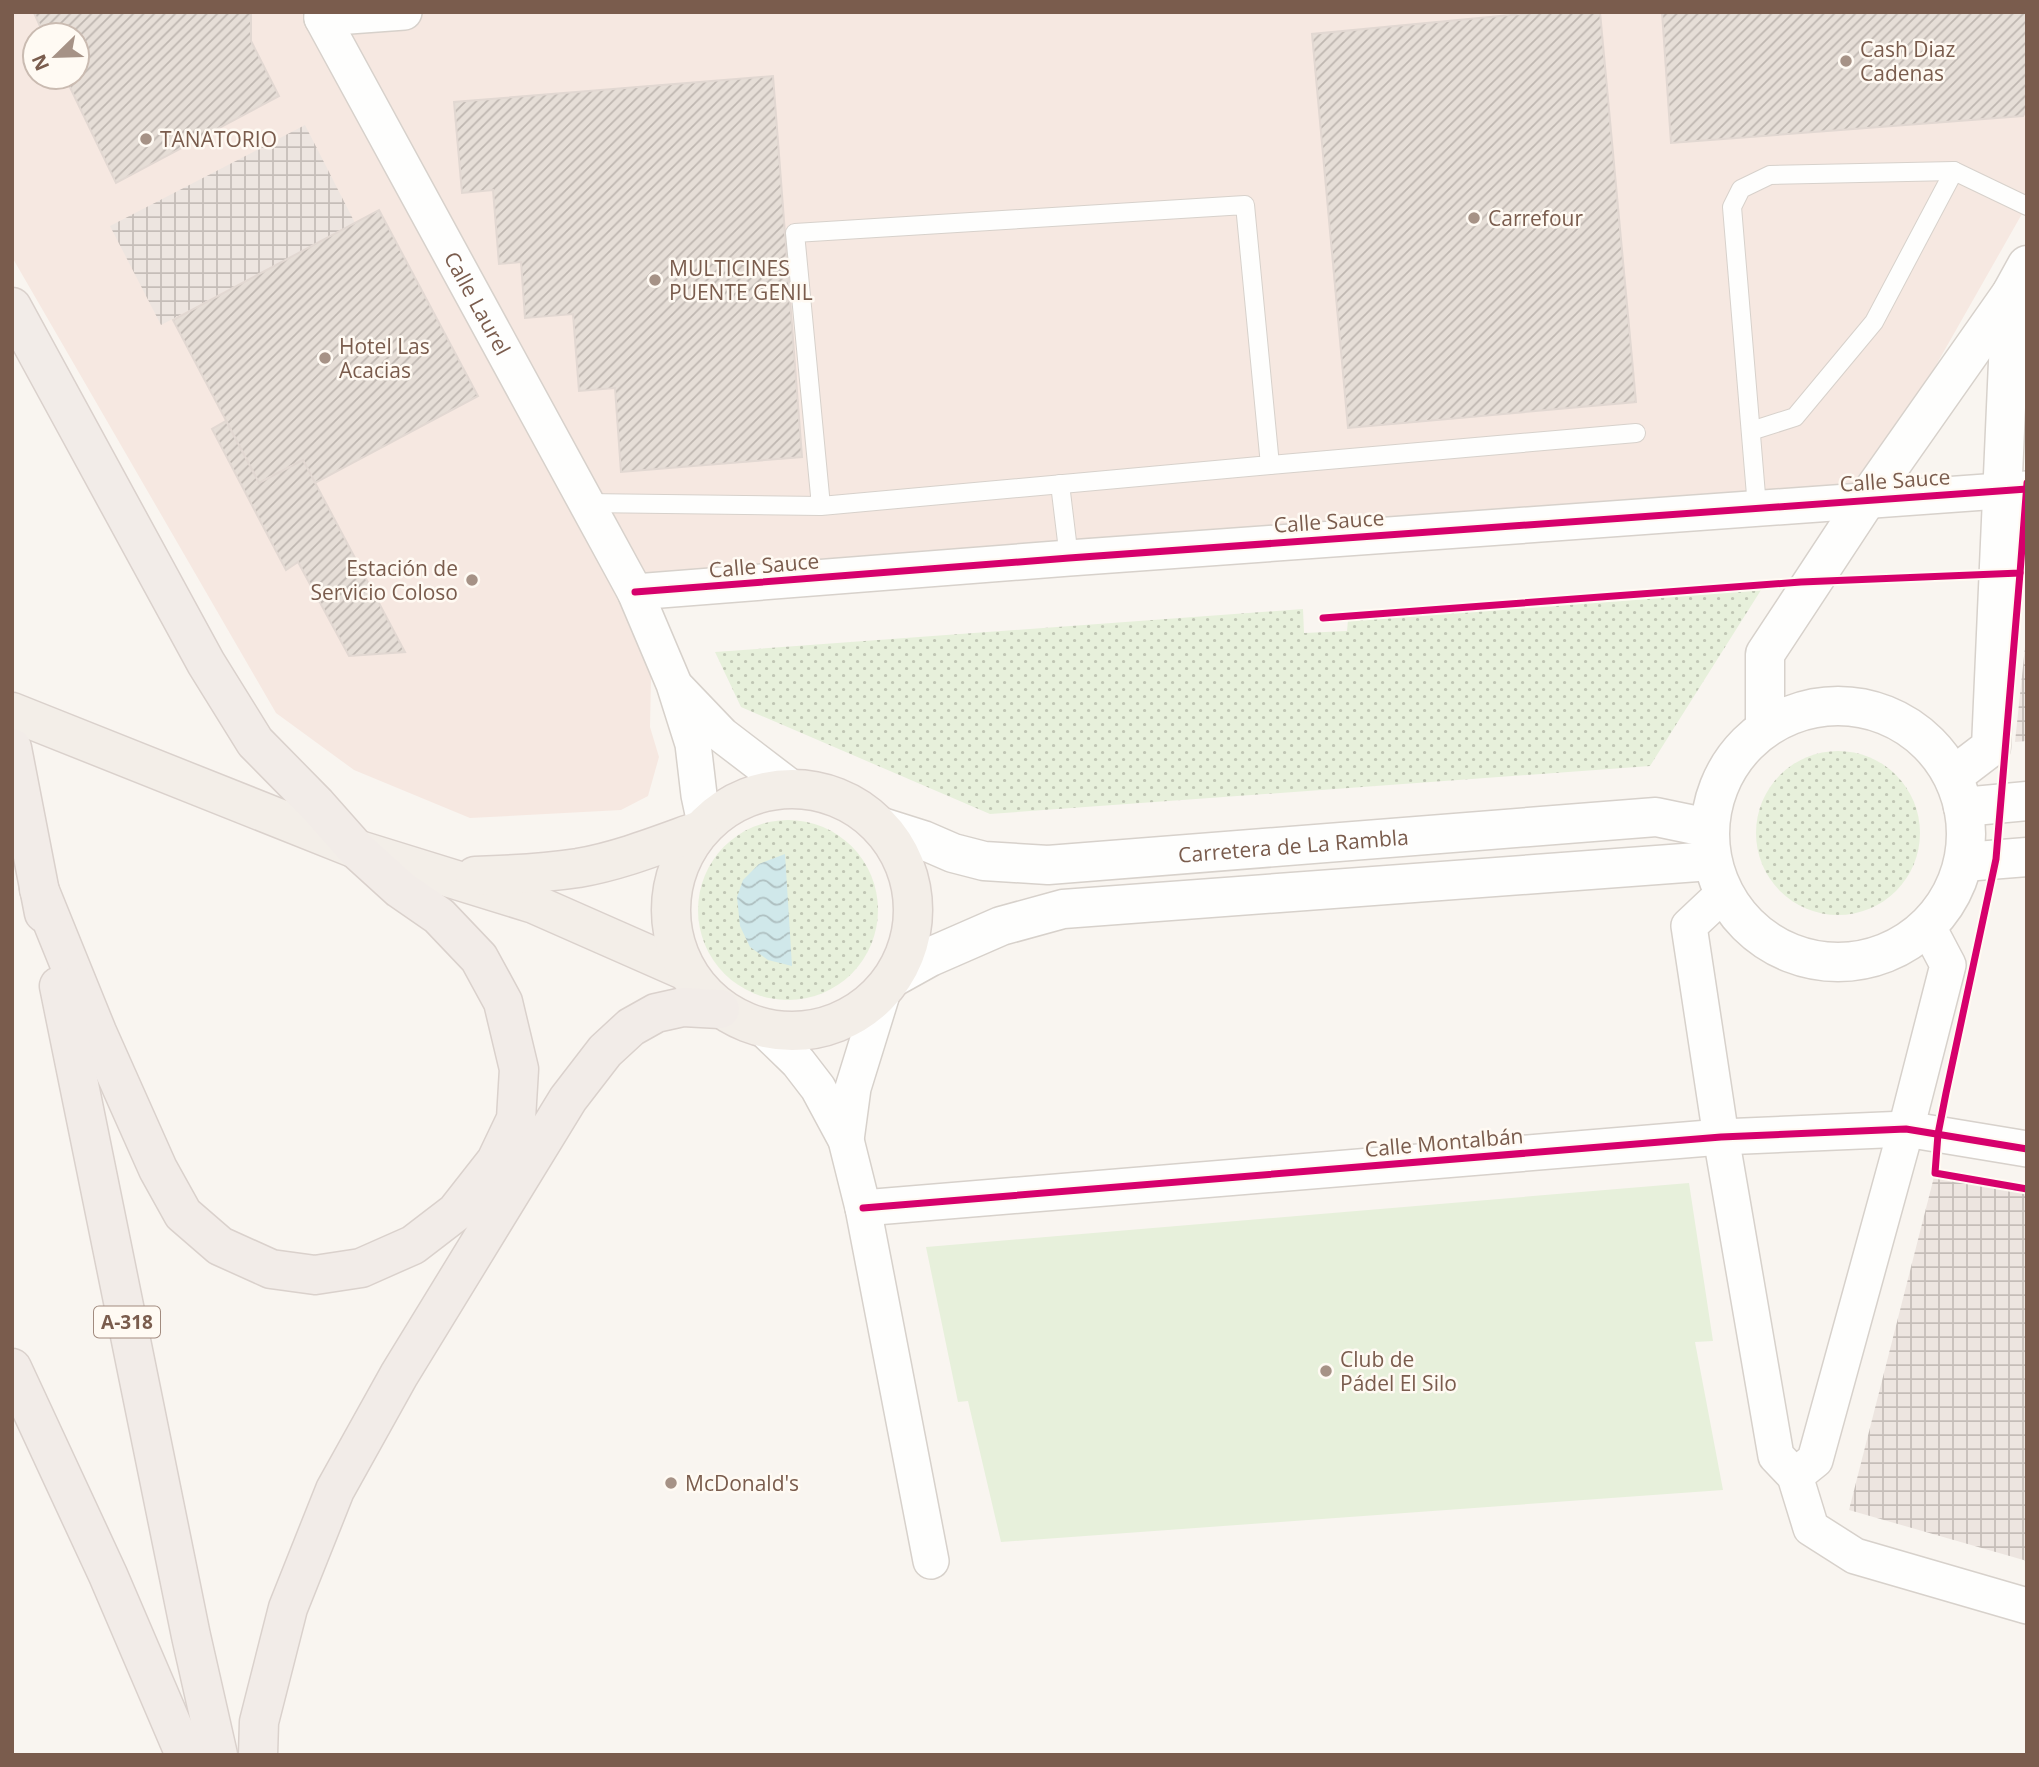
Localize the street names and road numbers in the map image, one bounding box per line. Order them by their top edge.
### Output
street label: Calle Laurel [438,247,517,360]
street label: Calle Sauce [1839,462,1951,498]
street label: Calle Sauce [1273,503,1385,539]
street label: Calle Sauce [708,546,820,584]
street label: Carretera de La Rambla [1177,823,1410,869]
street label: Calle Montalbán [1364,1121,1524,1163]
road number: A-318 [94,1306,160,1338]

